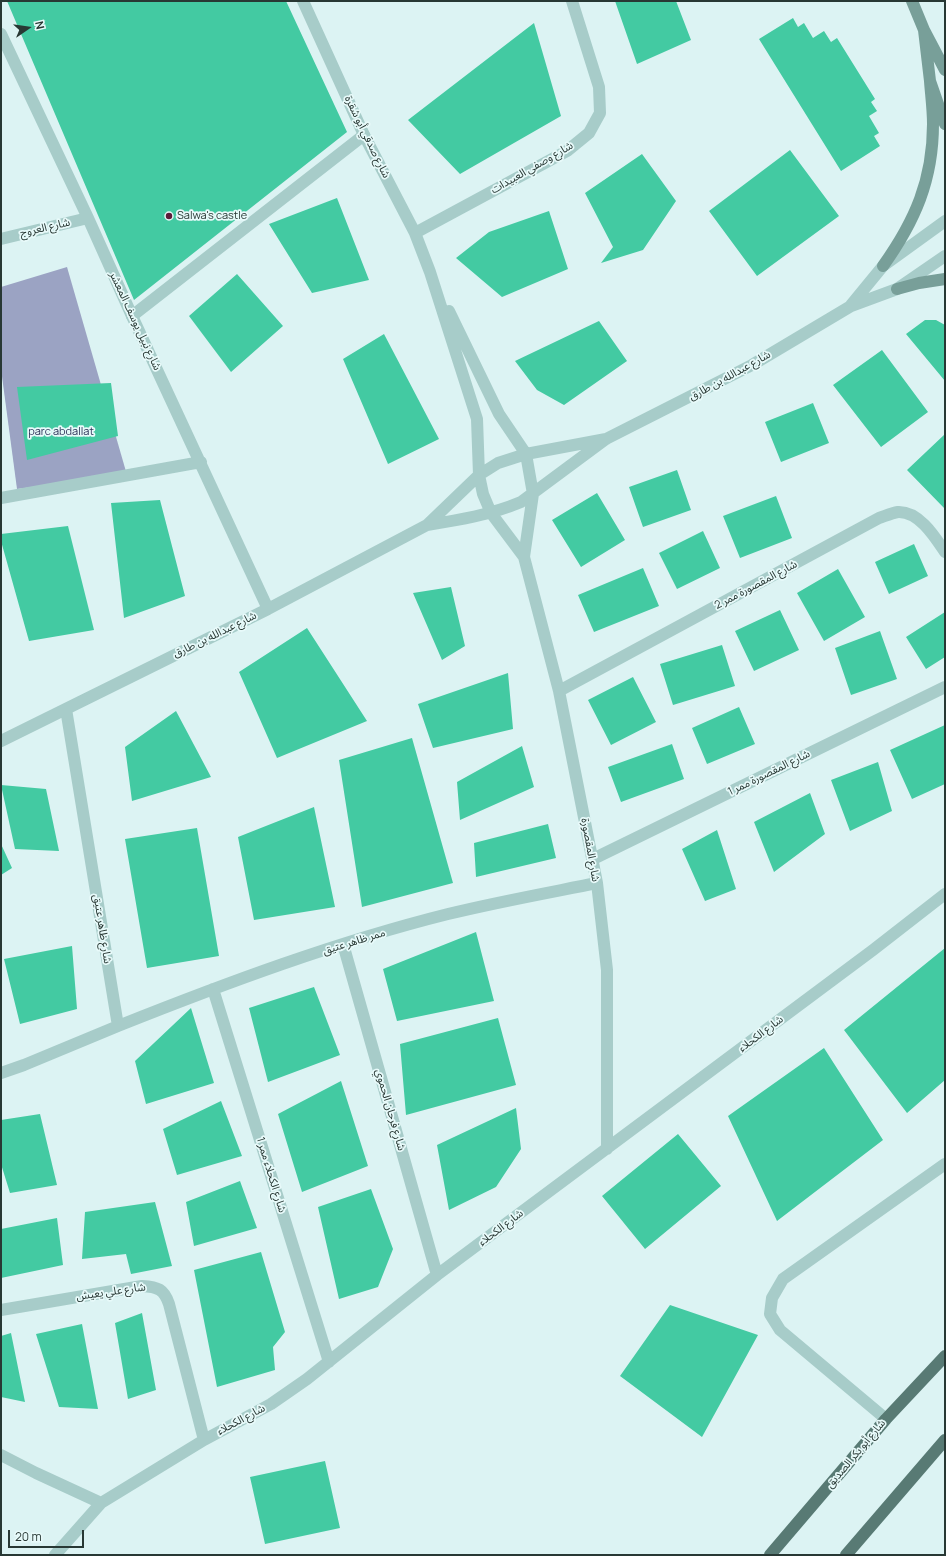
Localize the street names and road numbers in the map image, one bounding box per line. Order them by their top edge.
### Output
street label: شارع صدقي أبو شقرة [341,94,393,180]
street label: شارع وصفي العبيدات [489,139,575,197]
street label: شارع العروج [19,216,71,240]
street label: شارع نبيل يوسف المعشر [106,270,164,372]
street label: شارع عبدالله بن طارق [687,348,773,404]
street label: شارع المقصورة ممر 2 [712,558,800,612]
street label: شارع عبدالله بن طارق [171,609,259,661]
street label: شارع المقصورة ممر 1 [726,747,812,799]
street label: شارع المقصورة [578,817,602,883]
street label: شارع ظاهر عتيق [90,894,114,964]
street label: ممر ظاهر عتيق [321,926,387,958]
street label: شارع الكحلاء [736,1013,786,1055]
street label: شارع فرحان الحموي [372,1068,408,1152]
street label: شارع الكحلاء ممر 1 [253,1136,289,1214]
street label: شارع الكحلاء [476,1207,526,1249]
street label: شارع علي يعيش [75,1281,147,1303]
street label: شارع الكحلاء [215,1402,267,1438]
street label: شارع أبو بكر الصديق [823,1417,889,1491]

